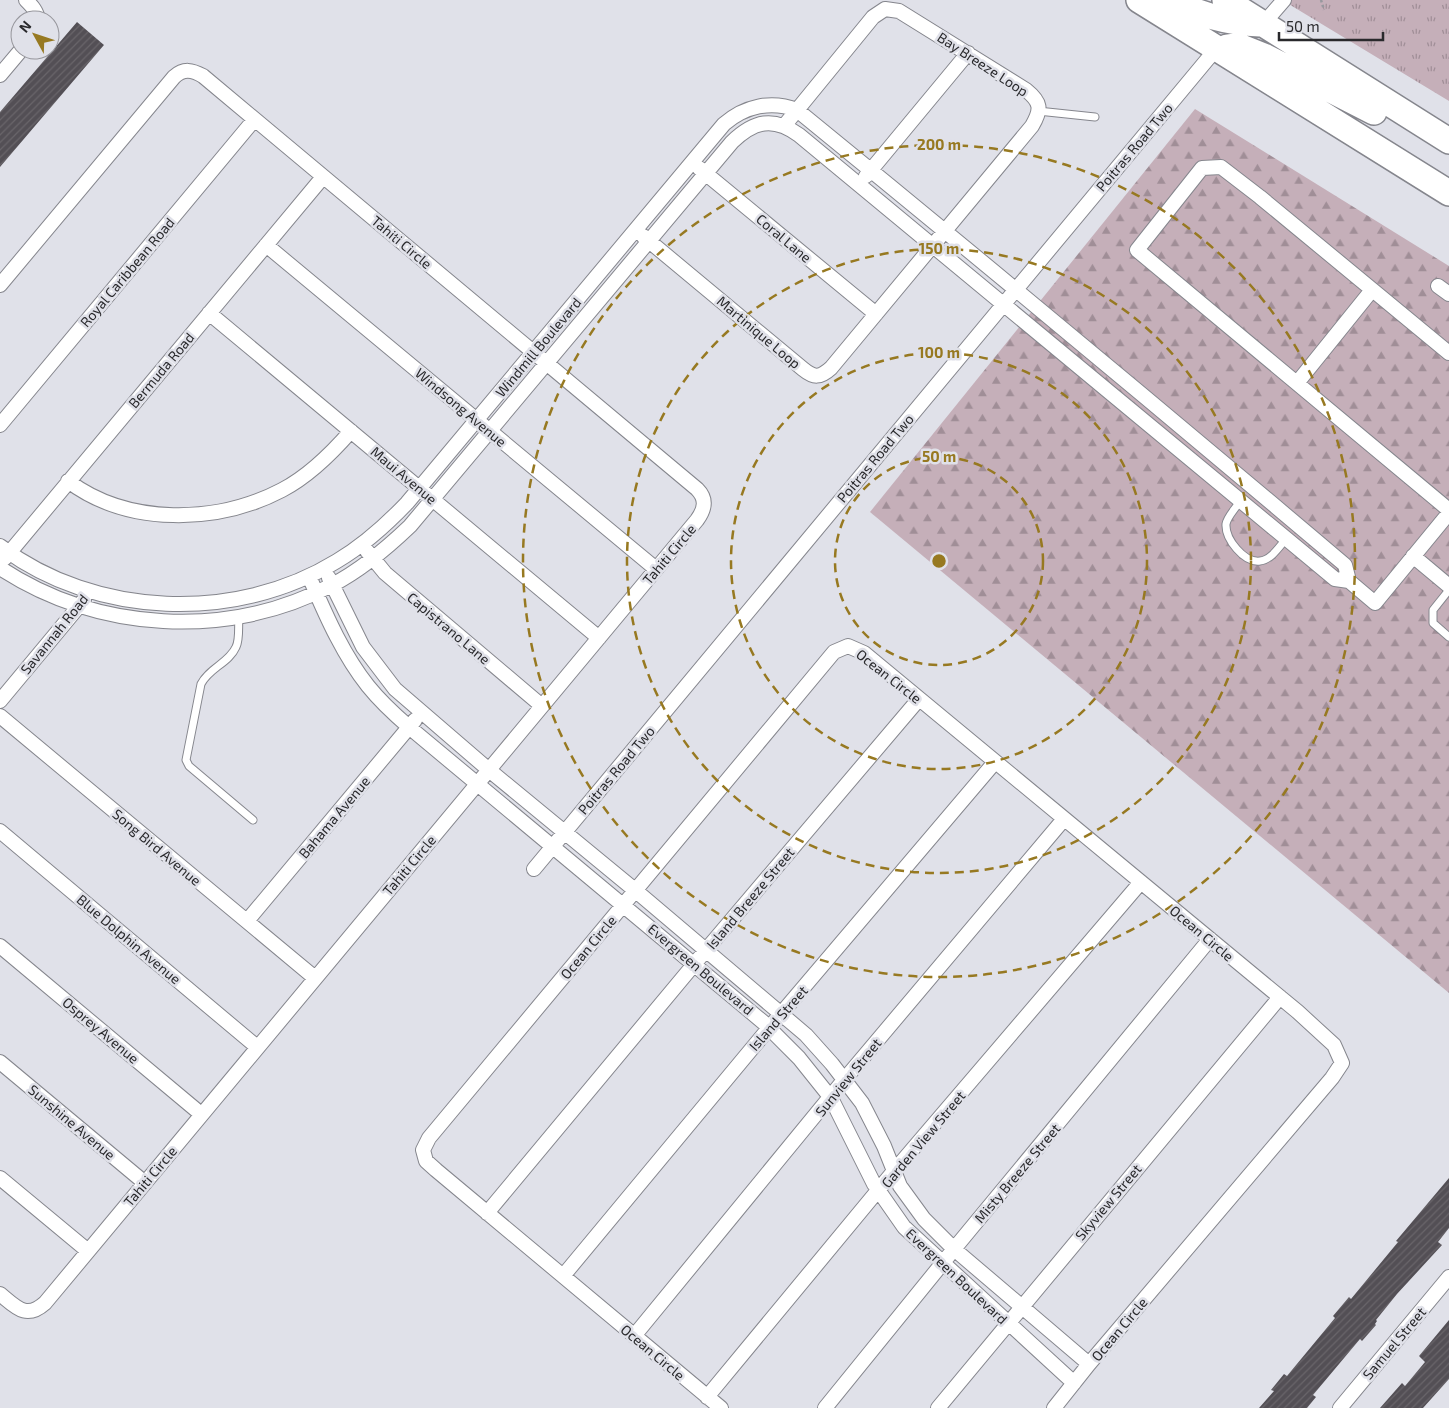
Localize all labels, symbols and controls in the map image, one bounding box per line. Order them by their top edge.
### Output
north arrow [10,10,60,60]
scale bar [1279,10,1383,42]
text: N [15,17,34,36]
text: 50 m [1286,17,1320,35]
street label: Bay Breeze Loop [934,28,1032,100]
street label: Poitras Road Two [1092,99,1176,195]
text: 200 m [917,135,961,153]
street label: Coral Lane [753,210,815,266]
street label: Tahiti Circle [368,212,436,272]
street label: Royal Caribbean Road [76,214,178,330]
text: 150 m [919,239,959,257]
street label: Martinique Loop [714,292,804,372]
street label: Windmill Boulevard [491,294,585,400]
street label: Bermuda Road [125,329,197,411]
text: 100 m [918,343,960,361]
street label: Windsong Avenue [412,364,510,450]
street label: Poitras Road Two [833,410,917,506]
street label: Maui Avenue [367,442,441,508]
text: 50 m [922,447,956,465]
street label: Tahiti Circle [639,520,699,588]
centre of rings [930,552,948,570]
street label: Capistrano Lane [404,588,494,668]
street label: Savannah Road [17,591,91,677]
street label: Ocean Circle [853,645,925,707]
street label: Poitras Road Two [574,722,658,818]
street label: Bahama Avenue [295,773,373,861]
street label: Song Bird Avenue [109,805,205,889]
street label: Tahiti Circle [379,831,439,899]
street label: Island Breeze Street [702,844,798,952]
street label: Blue Dolphin Avenue [74,891,184,987]
street label: Ocean Circle [1167,901,1237,965]
street label: Ocean Circle [556,912,620,982]
street label: Evergreen Boulevard [645,920,757,1018]
street label: Island Street [745,982,811,1054]
street label: Osprey Avenue [59,993,143,1067]
street label: Sunview Street [811,1034,885,1120]
street label: Sunshine Avenue [25,1081,119,1163]
street label: Garden View Street [878,1087,968,1191]
street label: Misty Breeze Street [971,1120,1063,1226]
street label: Tahiti Circle [120,1142,180,1210]
street label: Skyview Street [1071,1160,1145,1244]
street label: Evergreen Boulevard [903,1225,1011,1327]
street label: Ocean Circle [1087,1294,1151,1364]
street label: Samuel Street [1359,1303,1429,1383]
street label: Ocean Circle [618,1320,688,1384]

